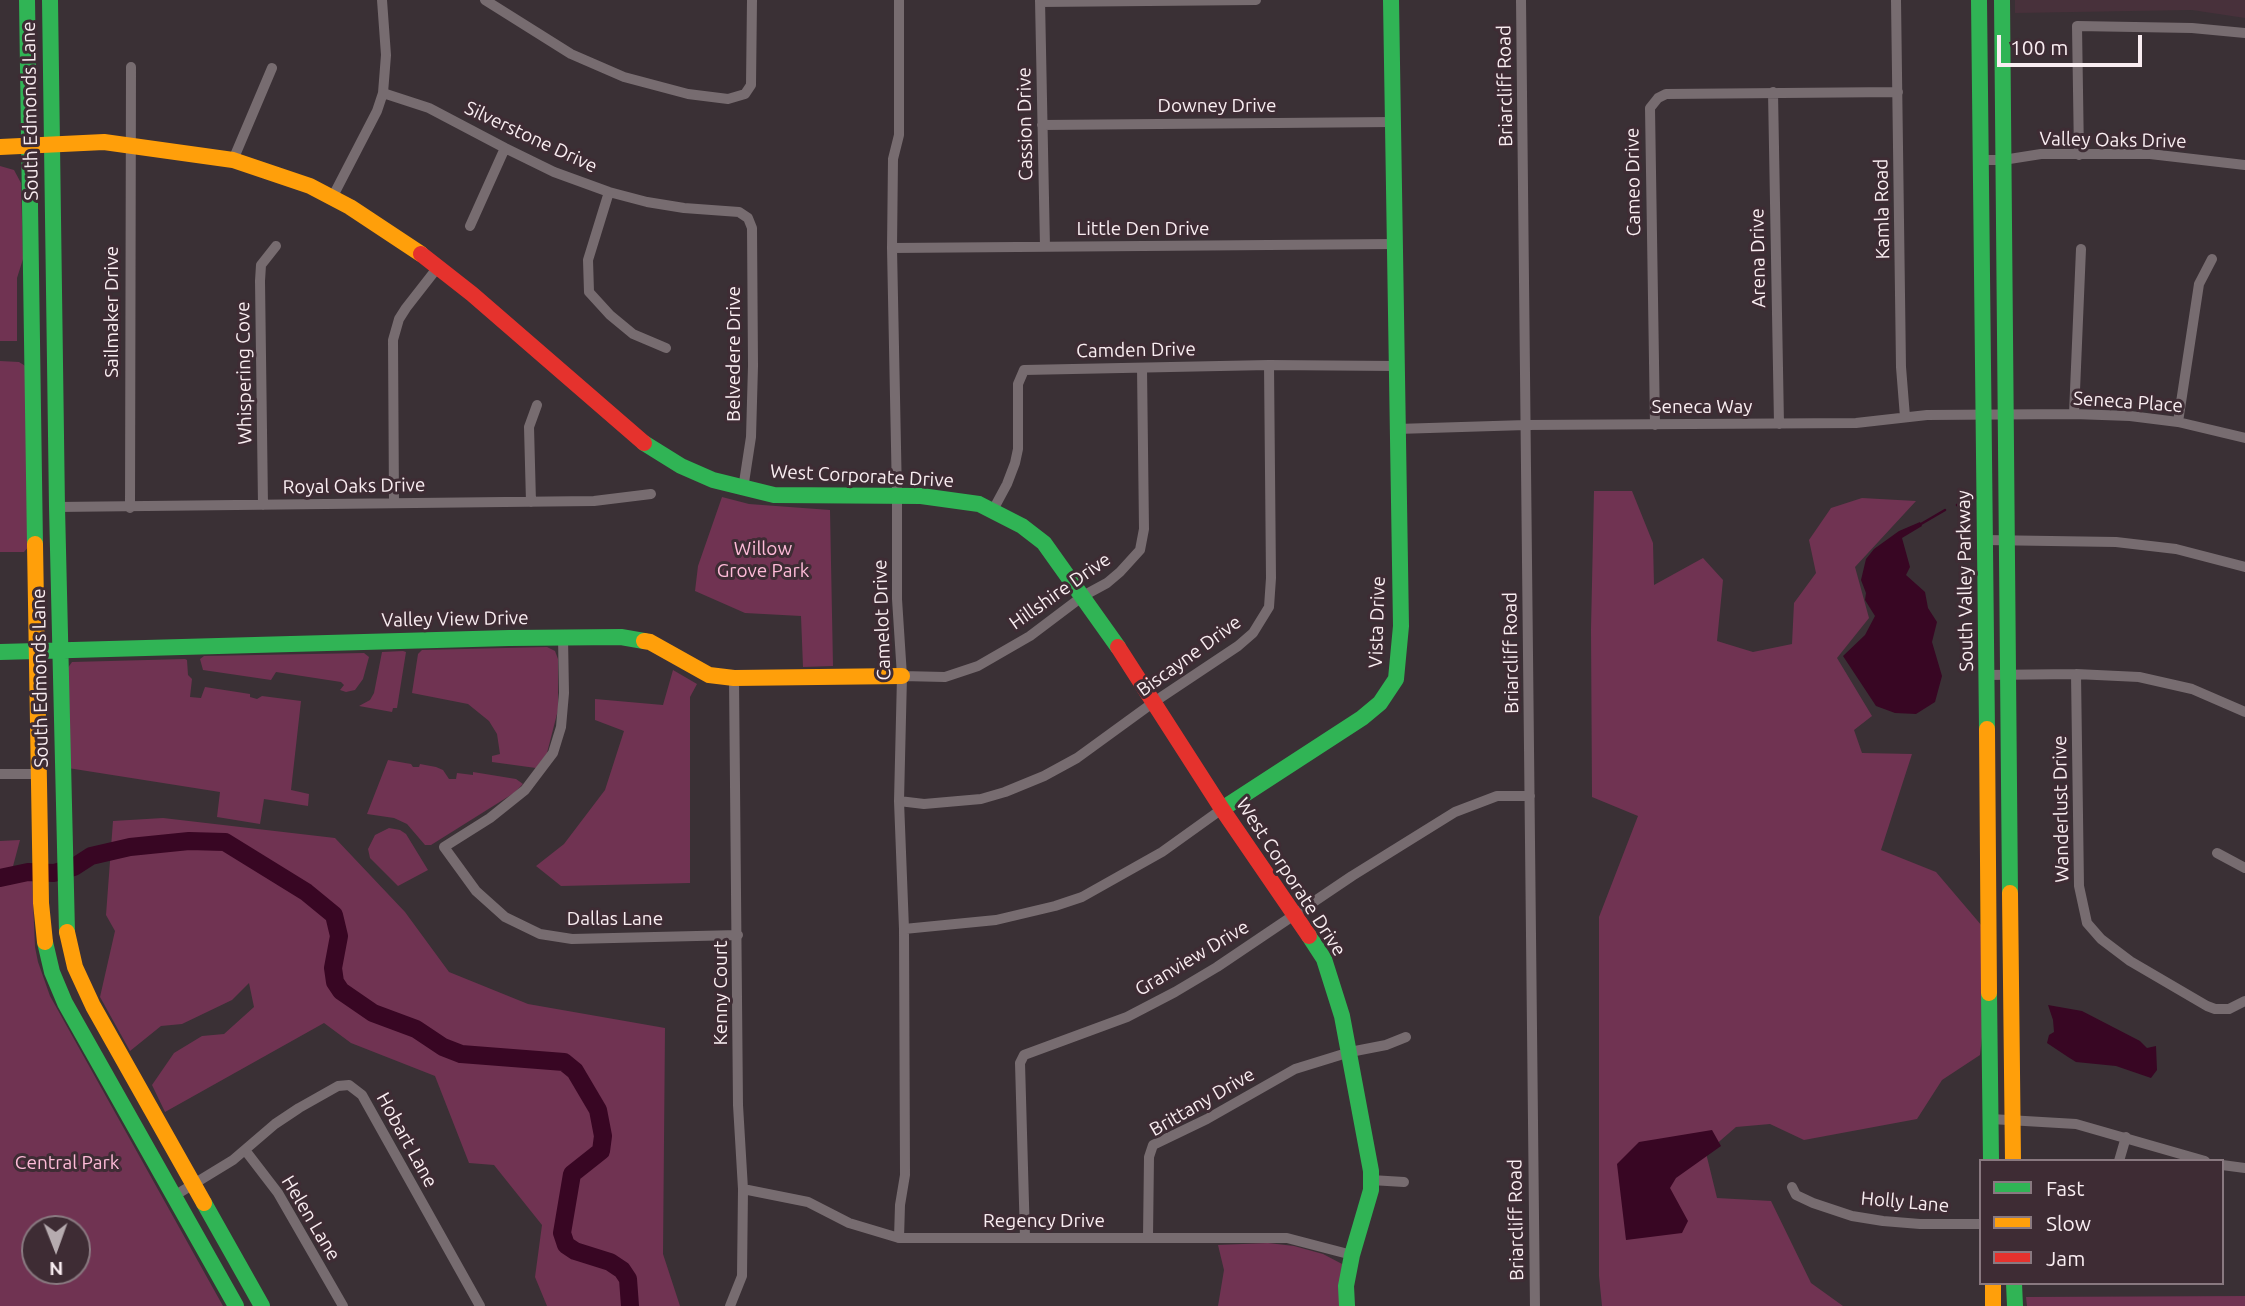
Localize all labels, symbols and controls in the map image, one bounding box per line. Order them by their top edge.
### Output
street label: South Edmonds Lane [17,21,43,201]
scale bar [2000,21,2145,65]
street label: Briarcliff Road [1493,25,1517,147]
text: 100 m [2010,35,2068,59]
street label: Cassion Drive [1013,67,1037,181]
street label: Downey Drive [1157,95,1277,117]
street label: Silverstone Drive [461,96,601,178]
street label: Cameo Drive [1621,127,1645,237]
street label: Valley Oaks Drive [2039,127,2187,153]
street label: Kamla Road [1870,158,1894,260]
street label: Arena Drive [1746,208,1770,308]
street label: Little Den Drive [1076,218,1210,240]
street label: Sailmaker Drive [101,246,123,378]
street label: Belvedere Drive [723,286,745,422]
street label: Whispering Cove [231,301,257,445]
street label: Camden Drive [1076,338,1196,362]
street label: Seneca Place [2072,387,2184,417]
street label: Seneca Way [1652,396,1752,418]
street label: West Corporate Drive [769,460,955,492]
street label: Royal Oaks Drive [282,473,426,499]
street label: South Valley Parkway [1952,490,1978,672]
park label: Willow Grove Park [717,538,809,582]
street label: Hillshire Drive [1005,548,1115,634]
street label: Camelot Drive [868,559,896,681]
street label: Vista Drive [1364,576,1390,668]
street label: South Edmonds Lane [27,588,53,768]
street label: Briarcliff Road [1499,592,1523,714]
street label: Valley View Drive [381,606,529,632]
street label: Biscayne Drive [1132,611,1246,701]
street label: Wanderlust Drive [2048,735,2074,883]
street label: West Corporate Drive [1231,794,1351,960]
street label: Dallas Lane [567,908,663,930]
street label: Granview Drive [1131,915,1253,1001]
street label: Kenny Court [710,940,732,1046]
street label: Brittany Drive [1145,1063,1259,1141]
street label: Hobart Lane [372,1089,442,1191]
park label: Central Park [15,1152,119,1174]
street label: Briarcliff Road [1504,1159,1528,1281]
legend [1979,1159,2224,1285]
street label: Helen Lane [277,1171,345,1265]
text: Fast [2046,1176,2084,1200]
street label: Holly Lane [1860,1187,1950,1217]
street label: Regency Drive [983,1210,1105,1232]
text: Slow [2046,1211,2091,1235]
north arrow [21,1215,91,1285]
text: Jam [2046,1246,2085,1270]
text: N [49,1258,64,1280]

